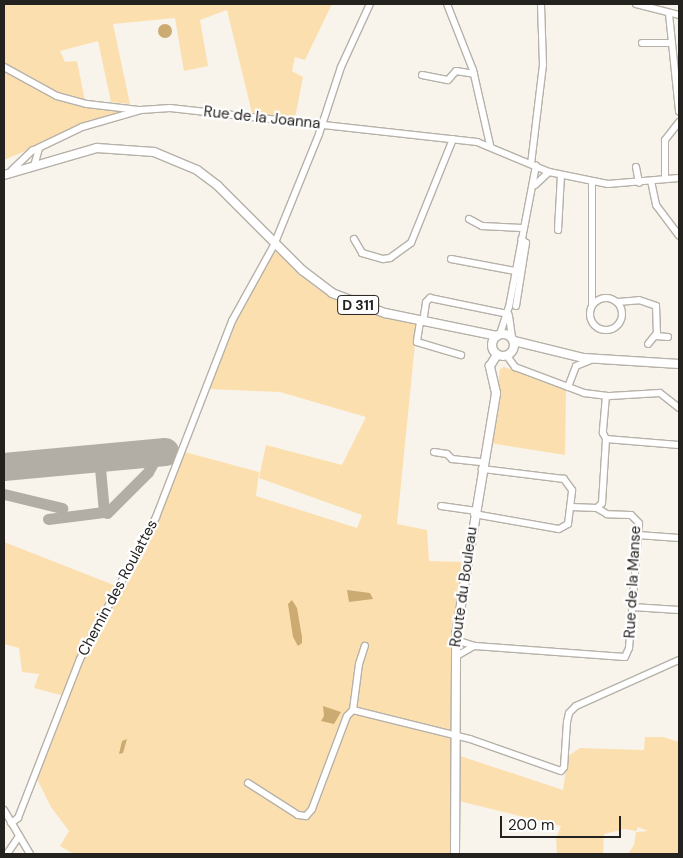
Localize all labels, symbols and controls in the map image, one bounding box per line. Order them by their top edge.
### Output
street label: Rue de la Joanna [203,103,321,133]
road number: D 311 [337,294,379,316]
street label: Chemin des Roulattes [74,517,162,659]
street label: Rue de la Manse [621,525,645,639]
street label: Route du Bouleau [447,526,481,648]
scale bar [503,806,624,838]
text: 200 m [508,815,554,835]

